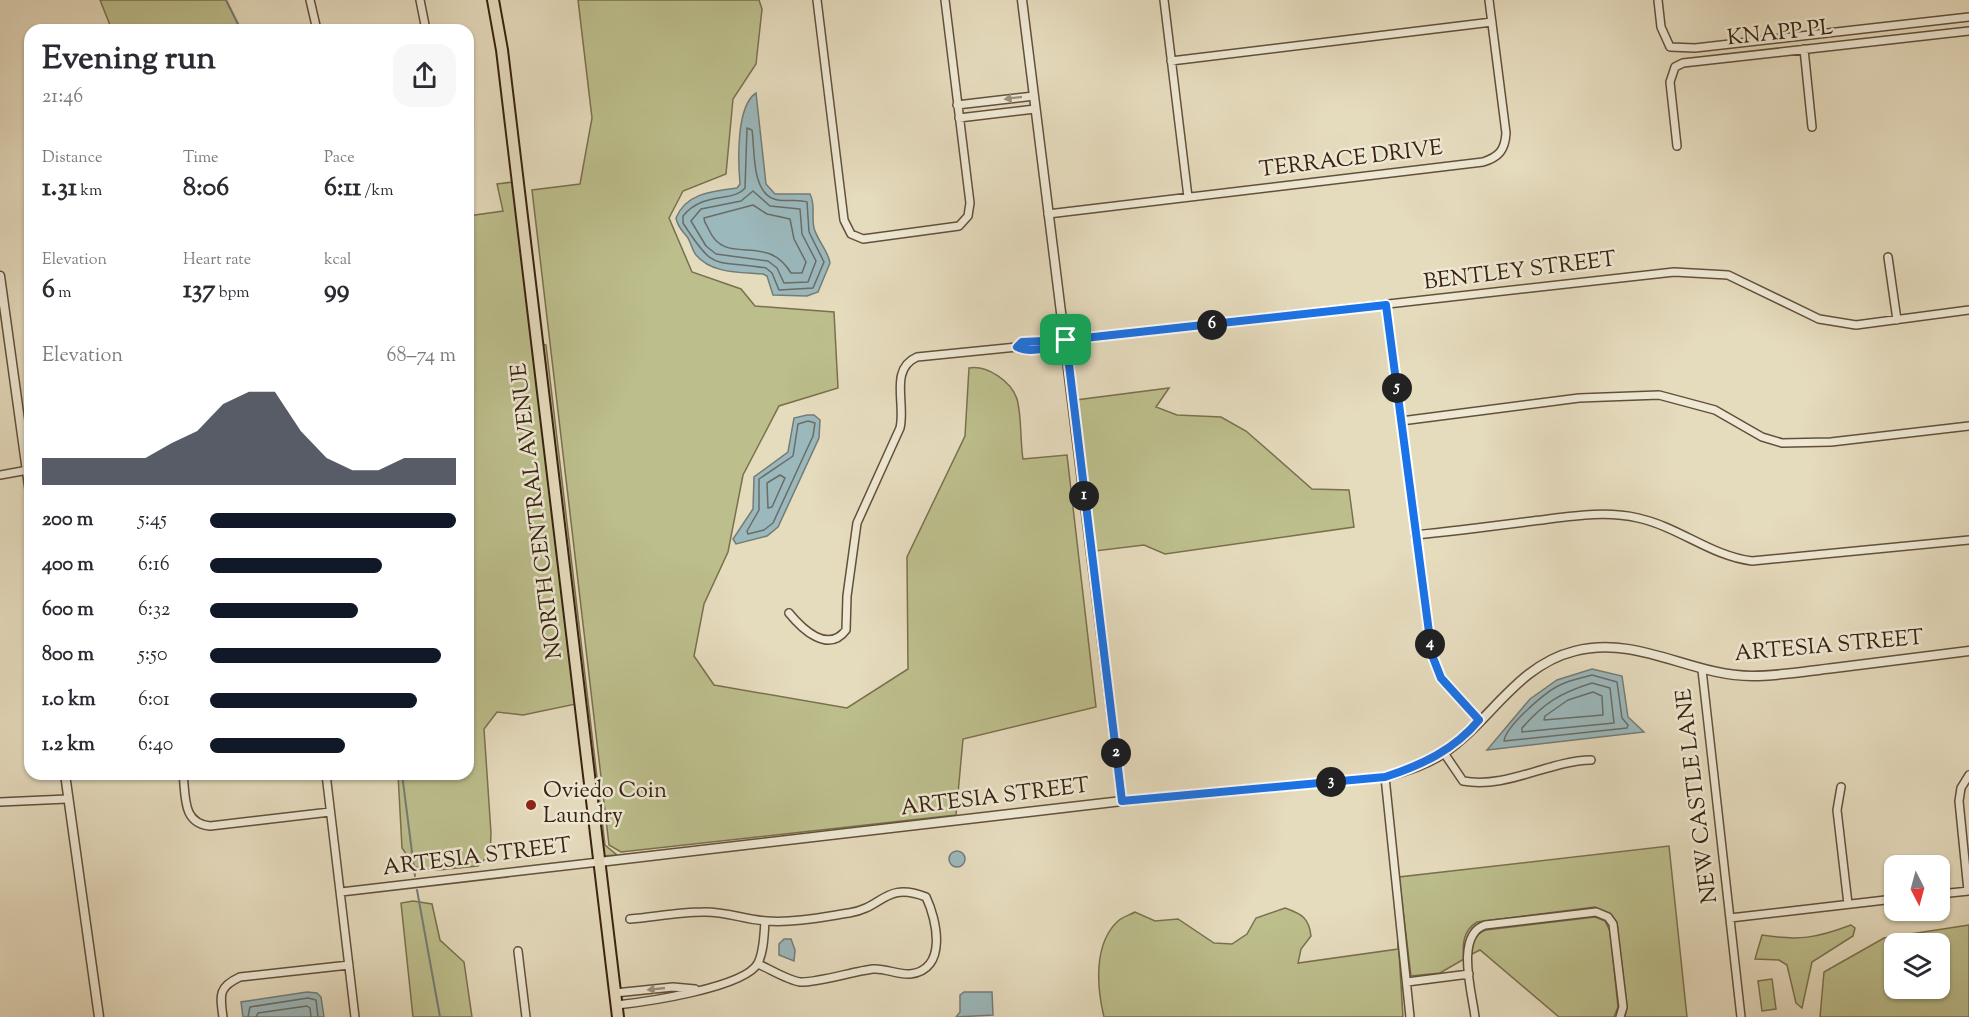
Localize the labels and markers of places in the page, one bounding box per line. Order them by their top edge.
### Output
pin: 6 [1197,310,1227,340]
pin [1040,314,1091,365]
pin: 5 [1382,373,1412,403]
pin: 1 [1069,481,1099,511]
pin: 4 [1415,629,1445,659]
pin: 2 [1101,738,1131,768]
pin: 3 [1316,767,1346,797]
place label: Oviedo Coin Laundry [543,776,667,833]
marker: Oviedo Coin Laundry [524,798,538,812]

